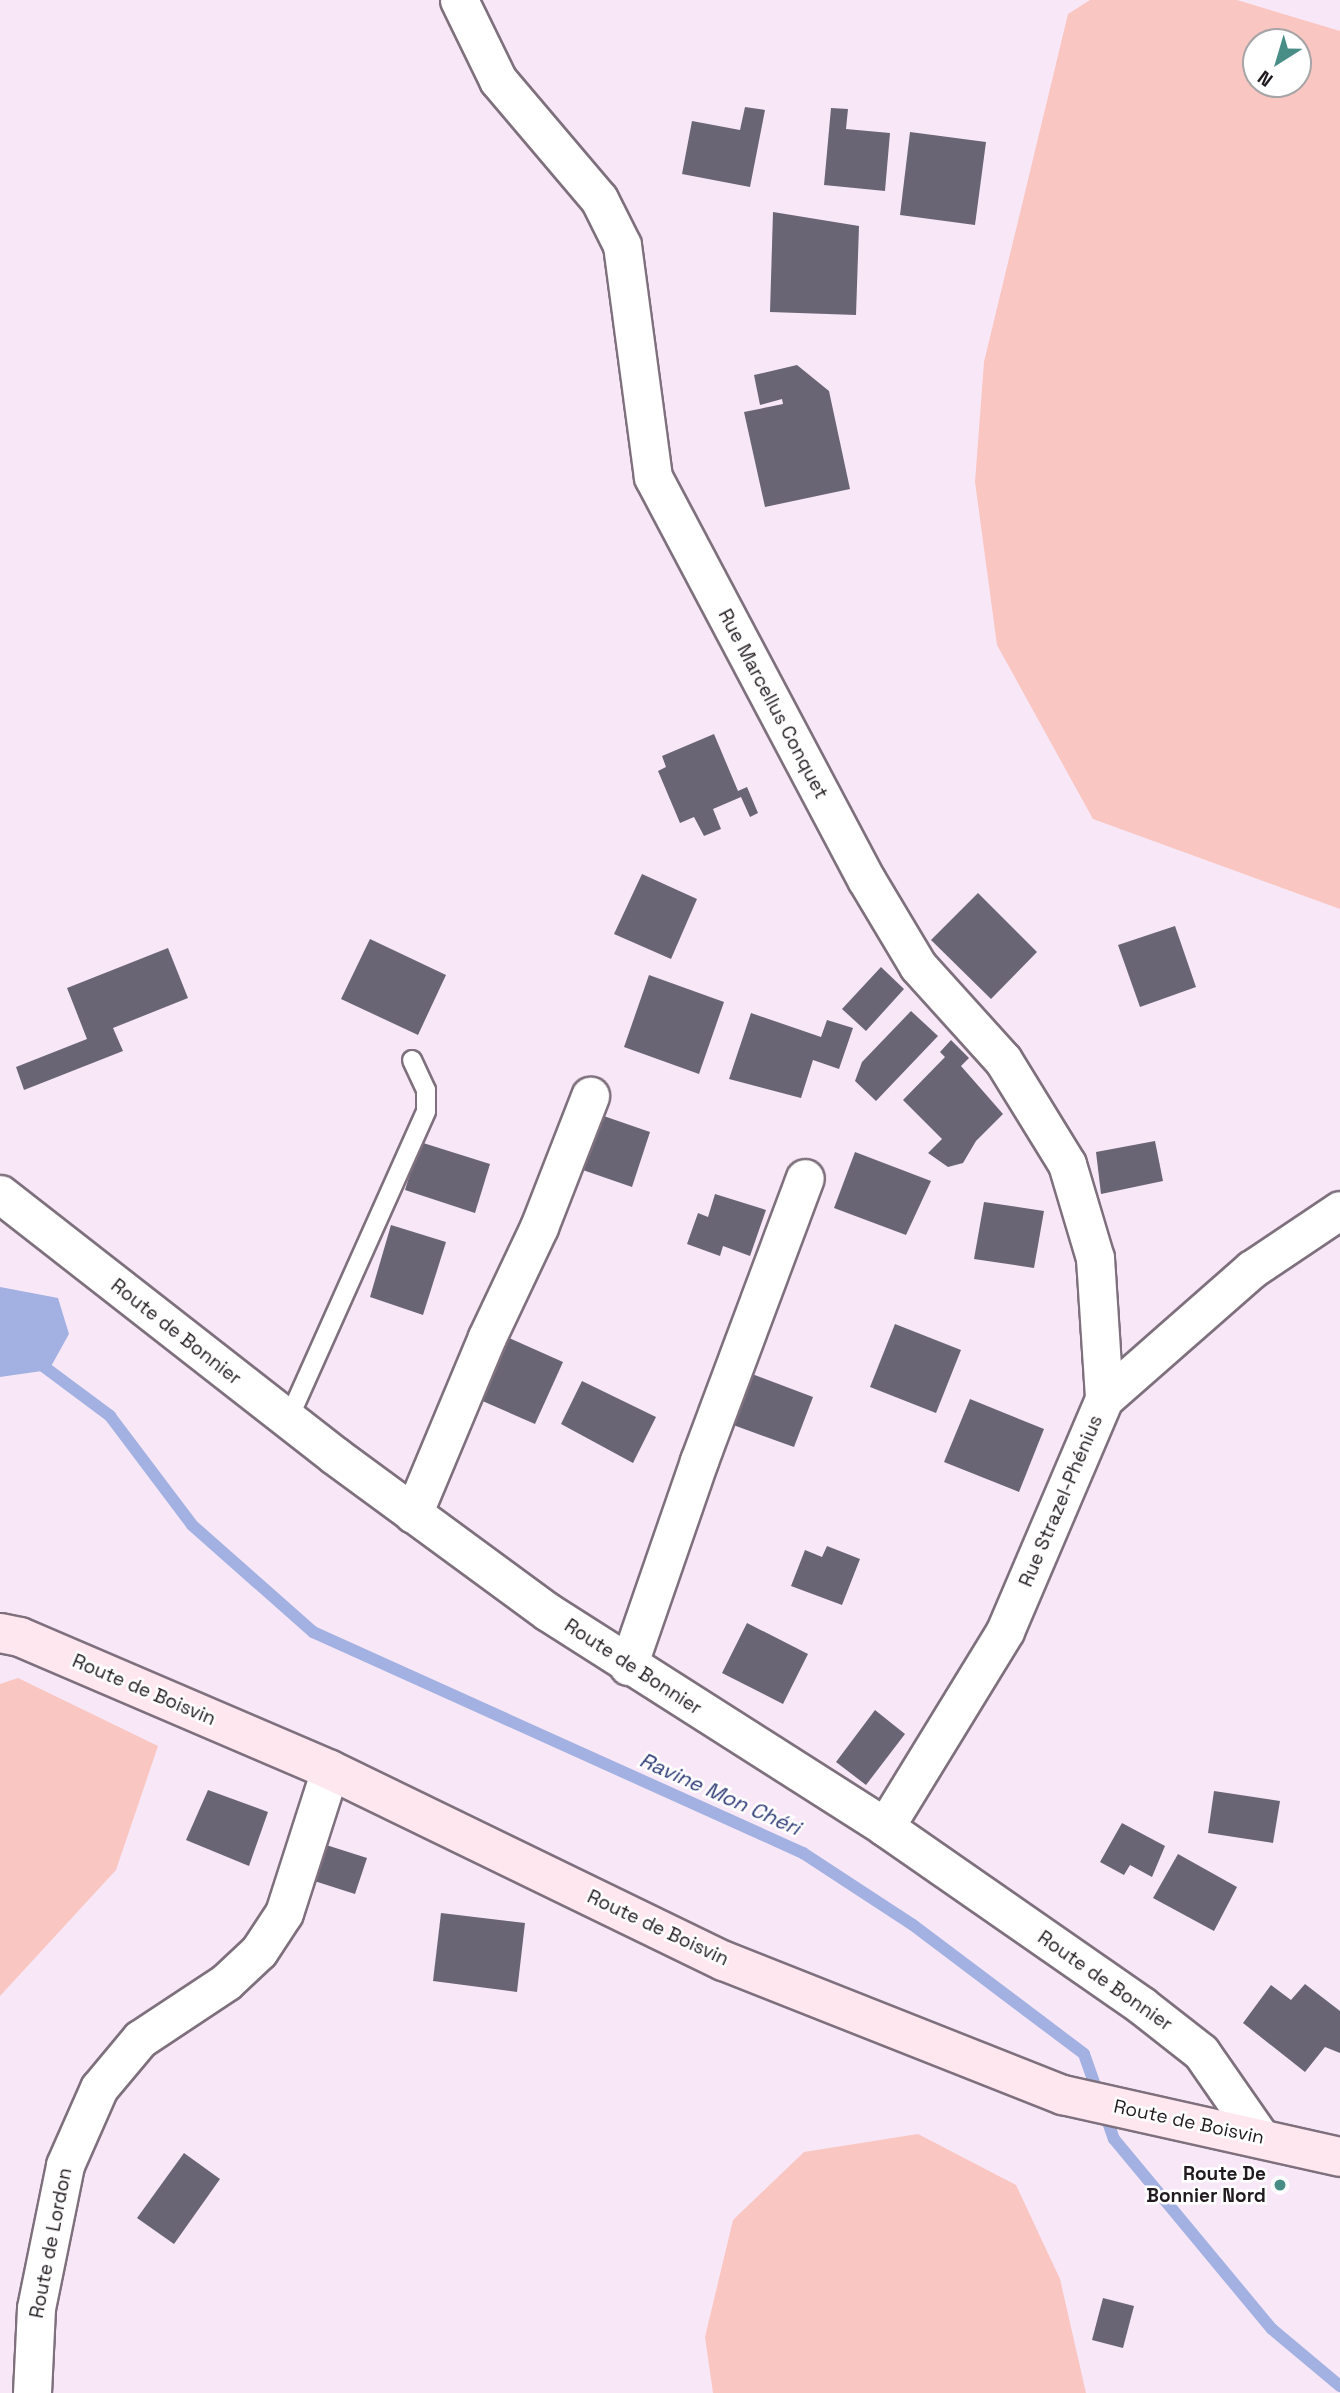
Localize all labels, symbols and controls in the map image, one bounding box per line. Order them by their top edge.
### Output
north arrow [1242,28,1312,98]
text: N [1253,65,1278,92]
street label: Rue Marcellus Conquet [713,605,833,803]
street label: Route de Bonnier [106,1274,246,1390]
street label: Rue Strazel-Phénius [1015,1412,1107,1590]
street label: Route de Bonnier [560,1614,706,1720]
street label: Route de Boisvin [69,1650,219,1730]
water label: Ravine Mon Chéri [636,1747,804,1841]
street label: Route de Boisvin [584,1885,732,1971]
street label: Route de Bonnier [1033,1926,1177,2036]
street label: Route de Boisvin [1112,2095,1266,2149]
place label: Route De Bonnier Nord [1146,2163,1266,2207]
street label: Route de Lordon [25,2166,77,2320]
marker: Route De Bonnier Nord [1272,2177,1288,2193]

